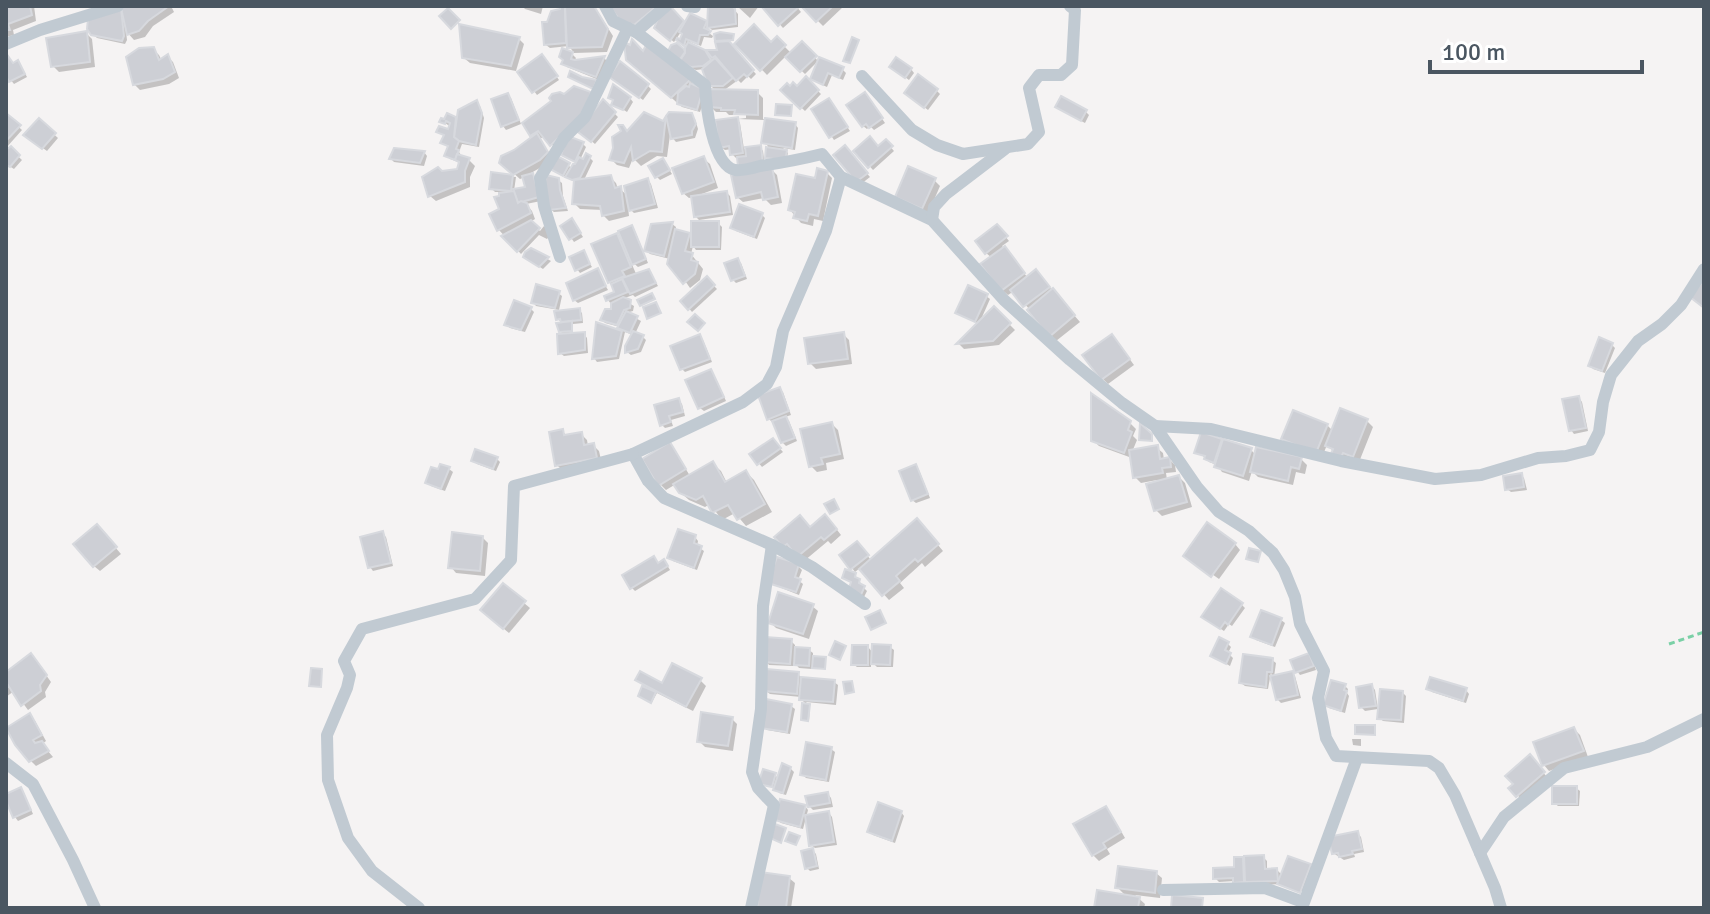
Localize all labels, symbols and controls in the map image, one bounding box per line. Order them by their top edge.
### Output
scale bar [1430,24,1642,74]
text: 100 m [1442,37,1505,67]

